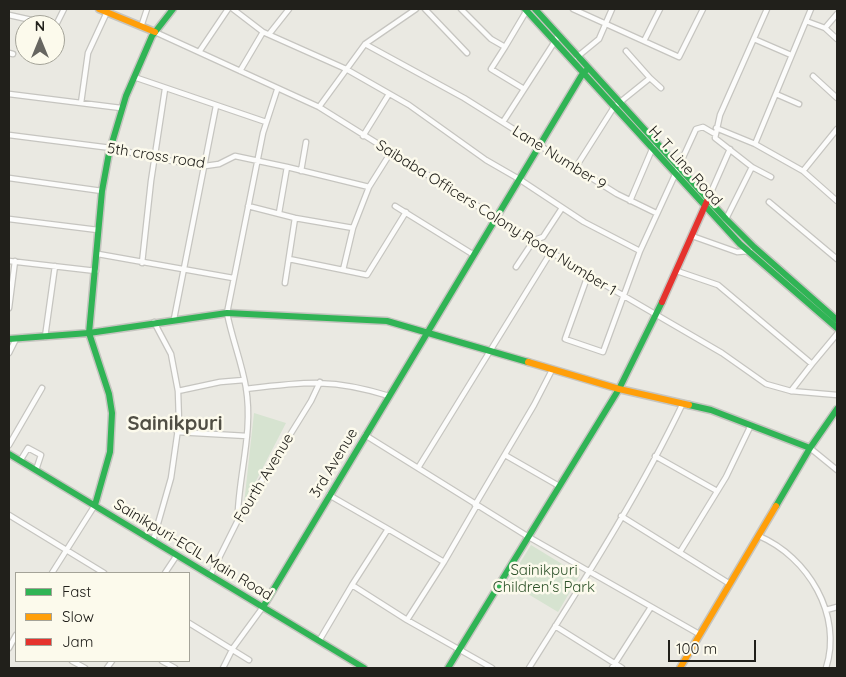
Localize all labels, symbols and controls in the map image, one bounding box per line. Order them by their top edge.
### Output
north arrow [15,15,65,65]
text: N [35,17,45,35]
street label: Lane Number 9 [509,122,609,194]
street label: H. T. Line Road [644,122,726,210]
street label: Saibaba Officers Colony Road Number 1 [373,136,619,300]
street label: 5th cross road [106,139,206,173]
district label: Sainikpuri [128,412,222,436]
street label: 3rd Avenue [306,425,362,501]
street label: Fourth Avenue [230,430,298,526]
street label: Sainikpuri-ECIL Main Road [110,495,276,605]
park label: Sainikpuri Children's Park [493,561,595,596]
legend [15,572,190,662]
text: Fast [62,582,91,601]
text: Slow [62,607,94,626]
scale bar [671,630,758,662]
text: Jam [62,632,93,651]
text: 100 m [676,639,717,658]

